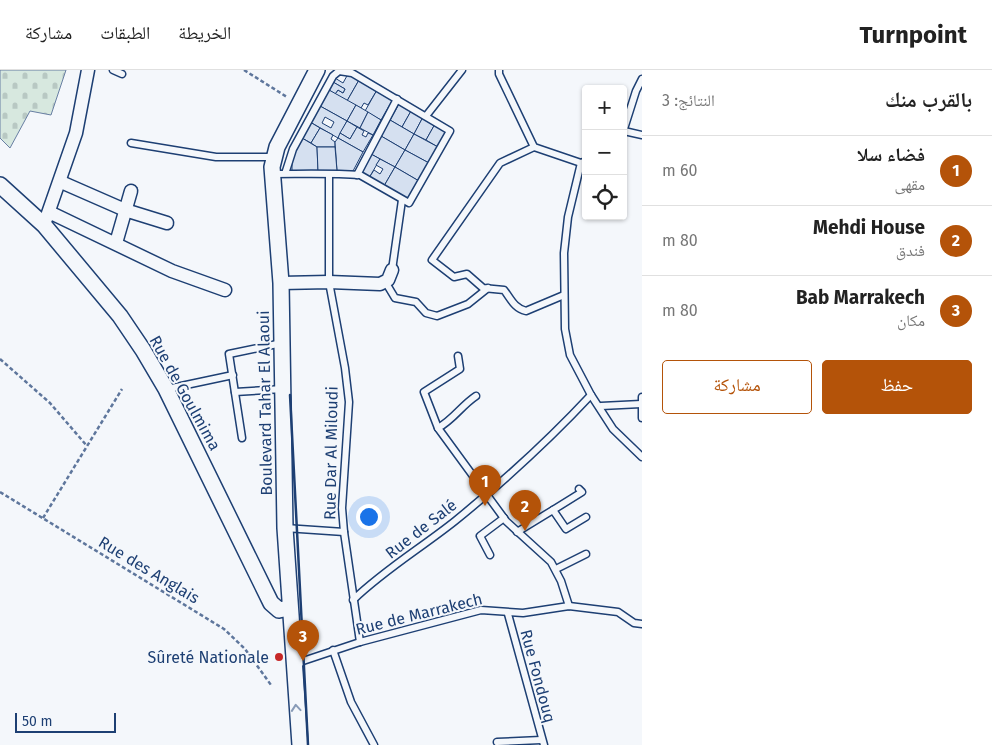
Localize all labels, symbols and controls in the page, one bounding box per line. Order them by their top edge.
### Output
text: Turnpoint [860,21,967,49]
text: مشاركة [25,22,72,44]
text: الطبقات [100,22,150,44]
text: الخريطة [178,22,231,44]
map controls [582,85,627,220]
button: + [582,85,627,130]
text: بالقرب منك [885,87,972,113]
text: النتائج: 3 [662,91,715,110]
button: − [582,130,627,175]
text: فضاء سلا [857,143,925,166]
text: 60 m [662,161,697,180]
text: 1 [952,161,960,180]
button: locate [582,175,627,220]
text: مقهى [894,175,925,194]
text: Mehdi House [813,216,925,239]
text: 80 m [662,231,698,250]
text: 2 [952,231,960,250]
text: فندق [896,241,925,260]
text: Bab Marrakech [796,286,925,309]
text: 80 m [662,301,698,320]
text: 3 [952,301,960,320]
street label: Boulevard Tahar El Alaoui [254,310,276,496]
text: مكان [897,311,925,330]
street label: Rue de Goulmima [146,332,224,454]
button: مشاركة [662,360,812,414]
button: حفظ [822,360,972,414]
street label: Rue Dar Al Miloudi [320,386,342,520]
pin: 1 [469,465,501,506]
pin: 2 [509,490,541,531]
street label: Rue de Salé [382,495,460,563]
your location [356,504,382,530]
street label: Rue des Anglais [95,532,203,608]
street label: Rue de Marrakech [354,589,484,639]
pin: 3 [287,620,319,661]
street label: Rue Fondouq [516,627,560,725]
place label: Sûreté Nationale [148,648,269,667]
marker: Sûreté Nationale [273,651,285,663]
one-way arrow [291,703,302,711]
scale bar [15,710,116,733]
text: 50 m [22,713,53,730]

